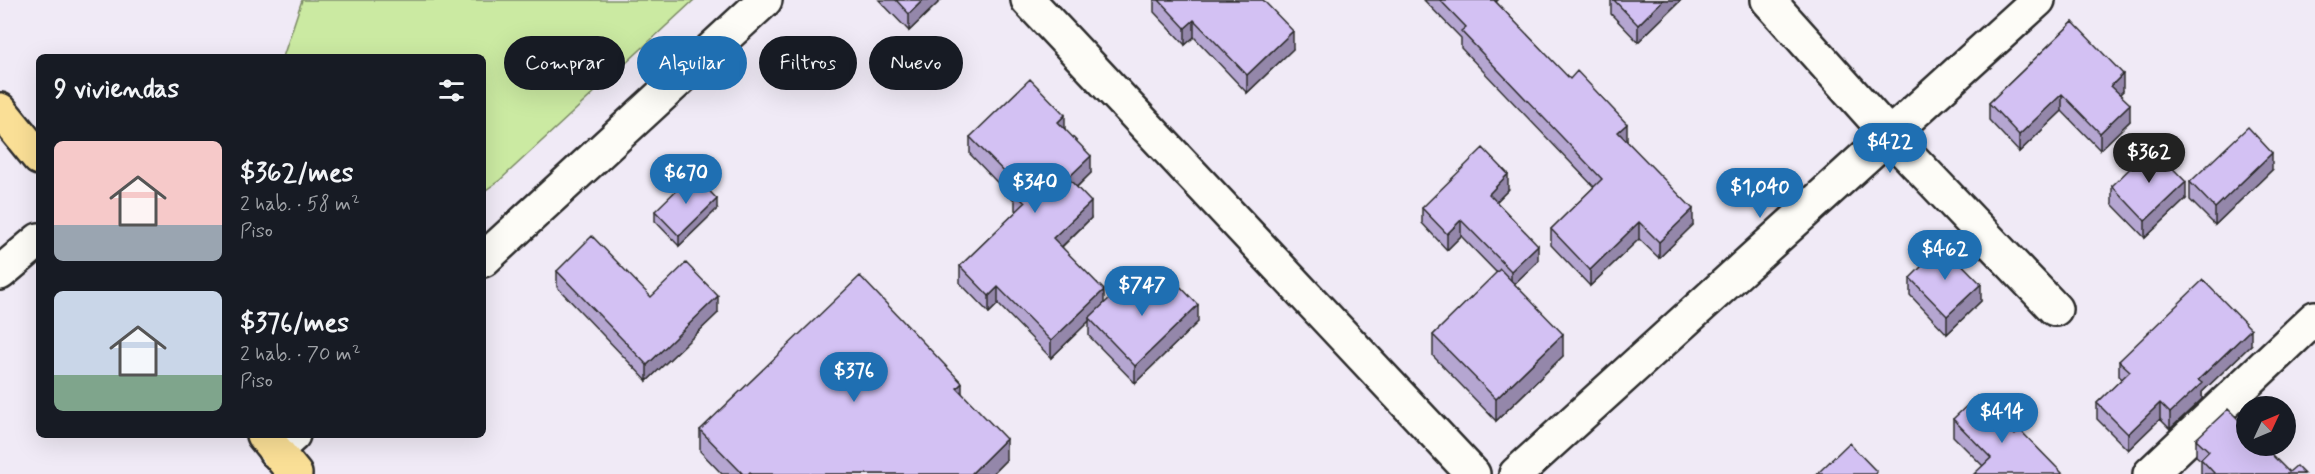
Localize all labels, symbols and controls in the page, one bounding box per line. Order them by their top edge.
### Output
chip: Comprar [504,36,625,90]
chip: Alquilar [637,36,747,90]
chip: Filtros [759,36,857,90]
chip: Nuevo [869,36,963,90]
text: 9 viviendas [54,73,179,107]
icon: filters [435,74,468,107]
pin: $422 [1854,123,1926,174]
text: $422 [1867,129,1913,156]
pin: $362 [2113,133,2185,184]
text: $362 [2127,139,2171,166]
pin: $670 [650,154,722,205]
text: $362/mes [240,157,353,191]
text: $670 [664,160,708,187]
pin: $340 [999,163,1071,214]
icon: home [102,165,174,237]
pin: $1,040 [1711,168,1809,219]
text: $340 [1013,169,1057,196]
text: $1,040 [1730,174,1790,201]
text: 2 hab. · 58 m² [240,191,360,218]
text: Piso [240,218,273,245]
pin: $462 [1909,230,1981,281]
text: $462 [1922,236,1968,263]
pin: $747 [1106,266,1178,317]
text: $747 [1118,272,1166,299]
text: $376/mes [240,307,349,341]
icon: home [102,315,174,387]
text: 2 hab. · 70 m² [240,341,361,368]
pin: $376 [818,352,890,403]
text: $376 [834,358,874,385]
text: Piso [240,368,273,395]
pin: $414 [1966,393,2038,444]
north arrow [2236,396,2296,456]
map controls [2236,396,2296,456]
text: $414 [1980,399,2024,426]

